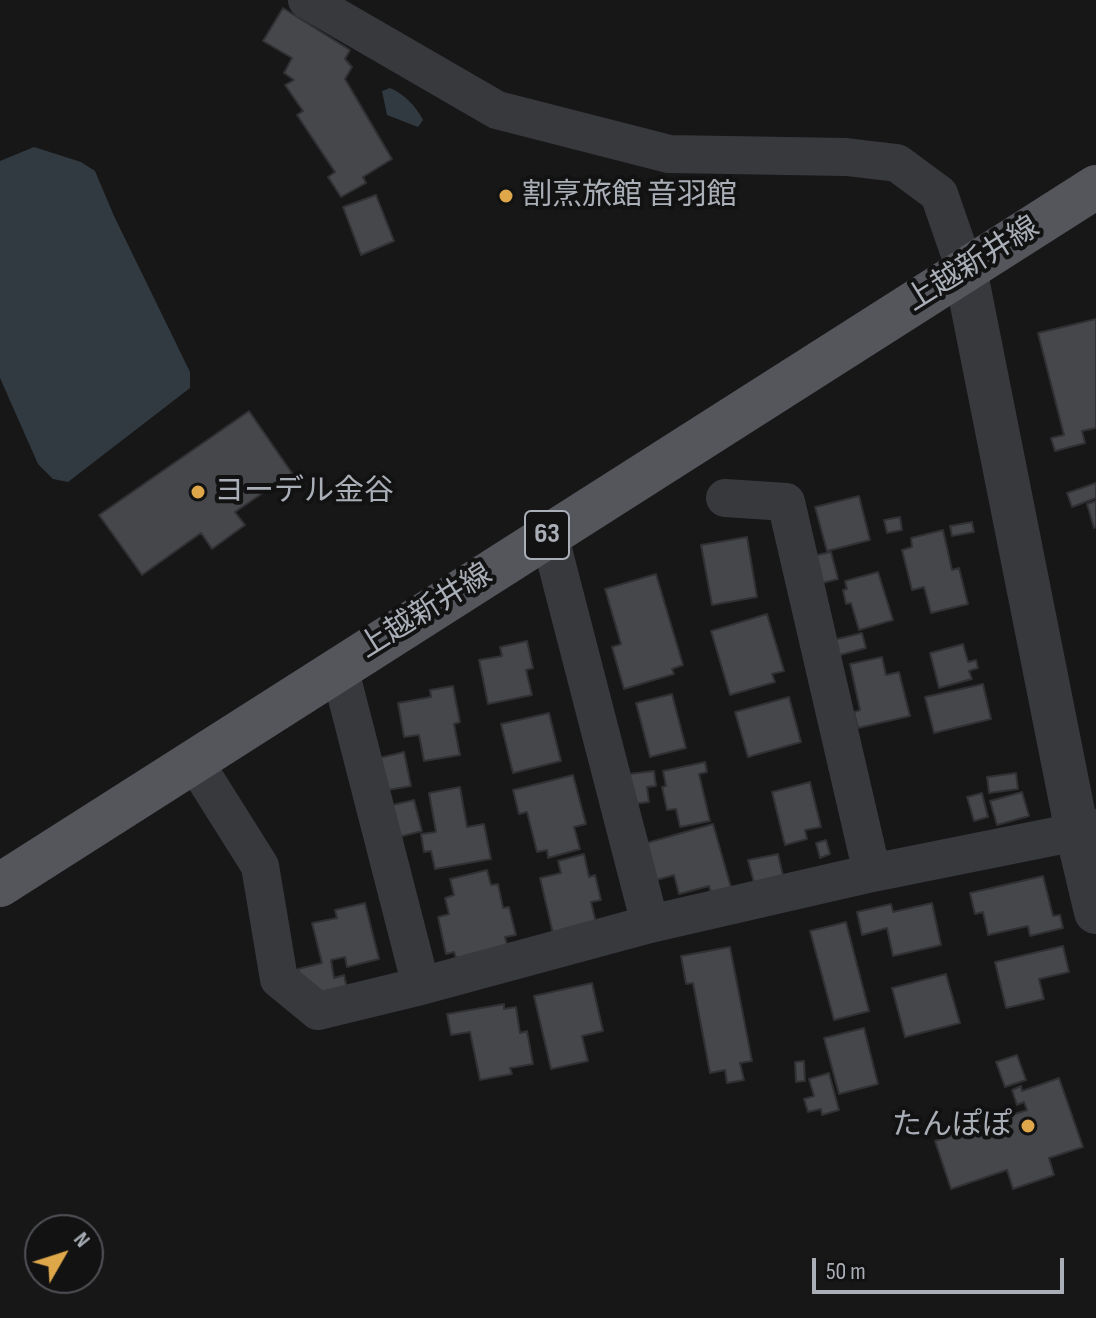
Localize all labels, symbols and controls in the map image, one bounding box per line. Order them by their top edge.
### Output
place label: 割烹旅館 音羽館 [522,178,737,214]
marker: 割烹旅館 音羽館 [497,187,515,205]
street label: 上越新井線 [900,210,1046,320]
place label: ヨーデル金谷 [214,474,394,510]
marker: ヨーデル金谷 [189,483,207,501]
road number: 63 [525,511,569,559]
street label: 上越新井線 [353,557,499,667]
place label: たんぽぽ [892,1108,1012,1144]
marker: たんぽぽ [1019,1117,1037,1135]
north arrow [24,1214,104,1294]
text: N [67,1227,96,1253]
scale bar [816,1242,1068,1292]
text: 50 m [826,1257,866,1286]

